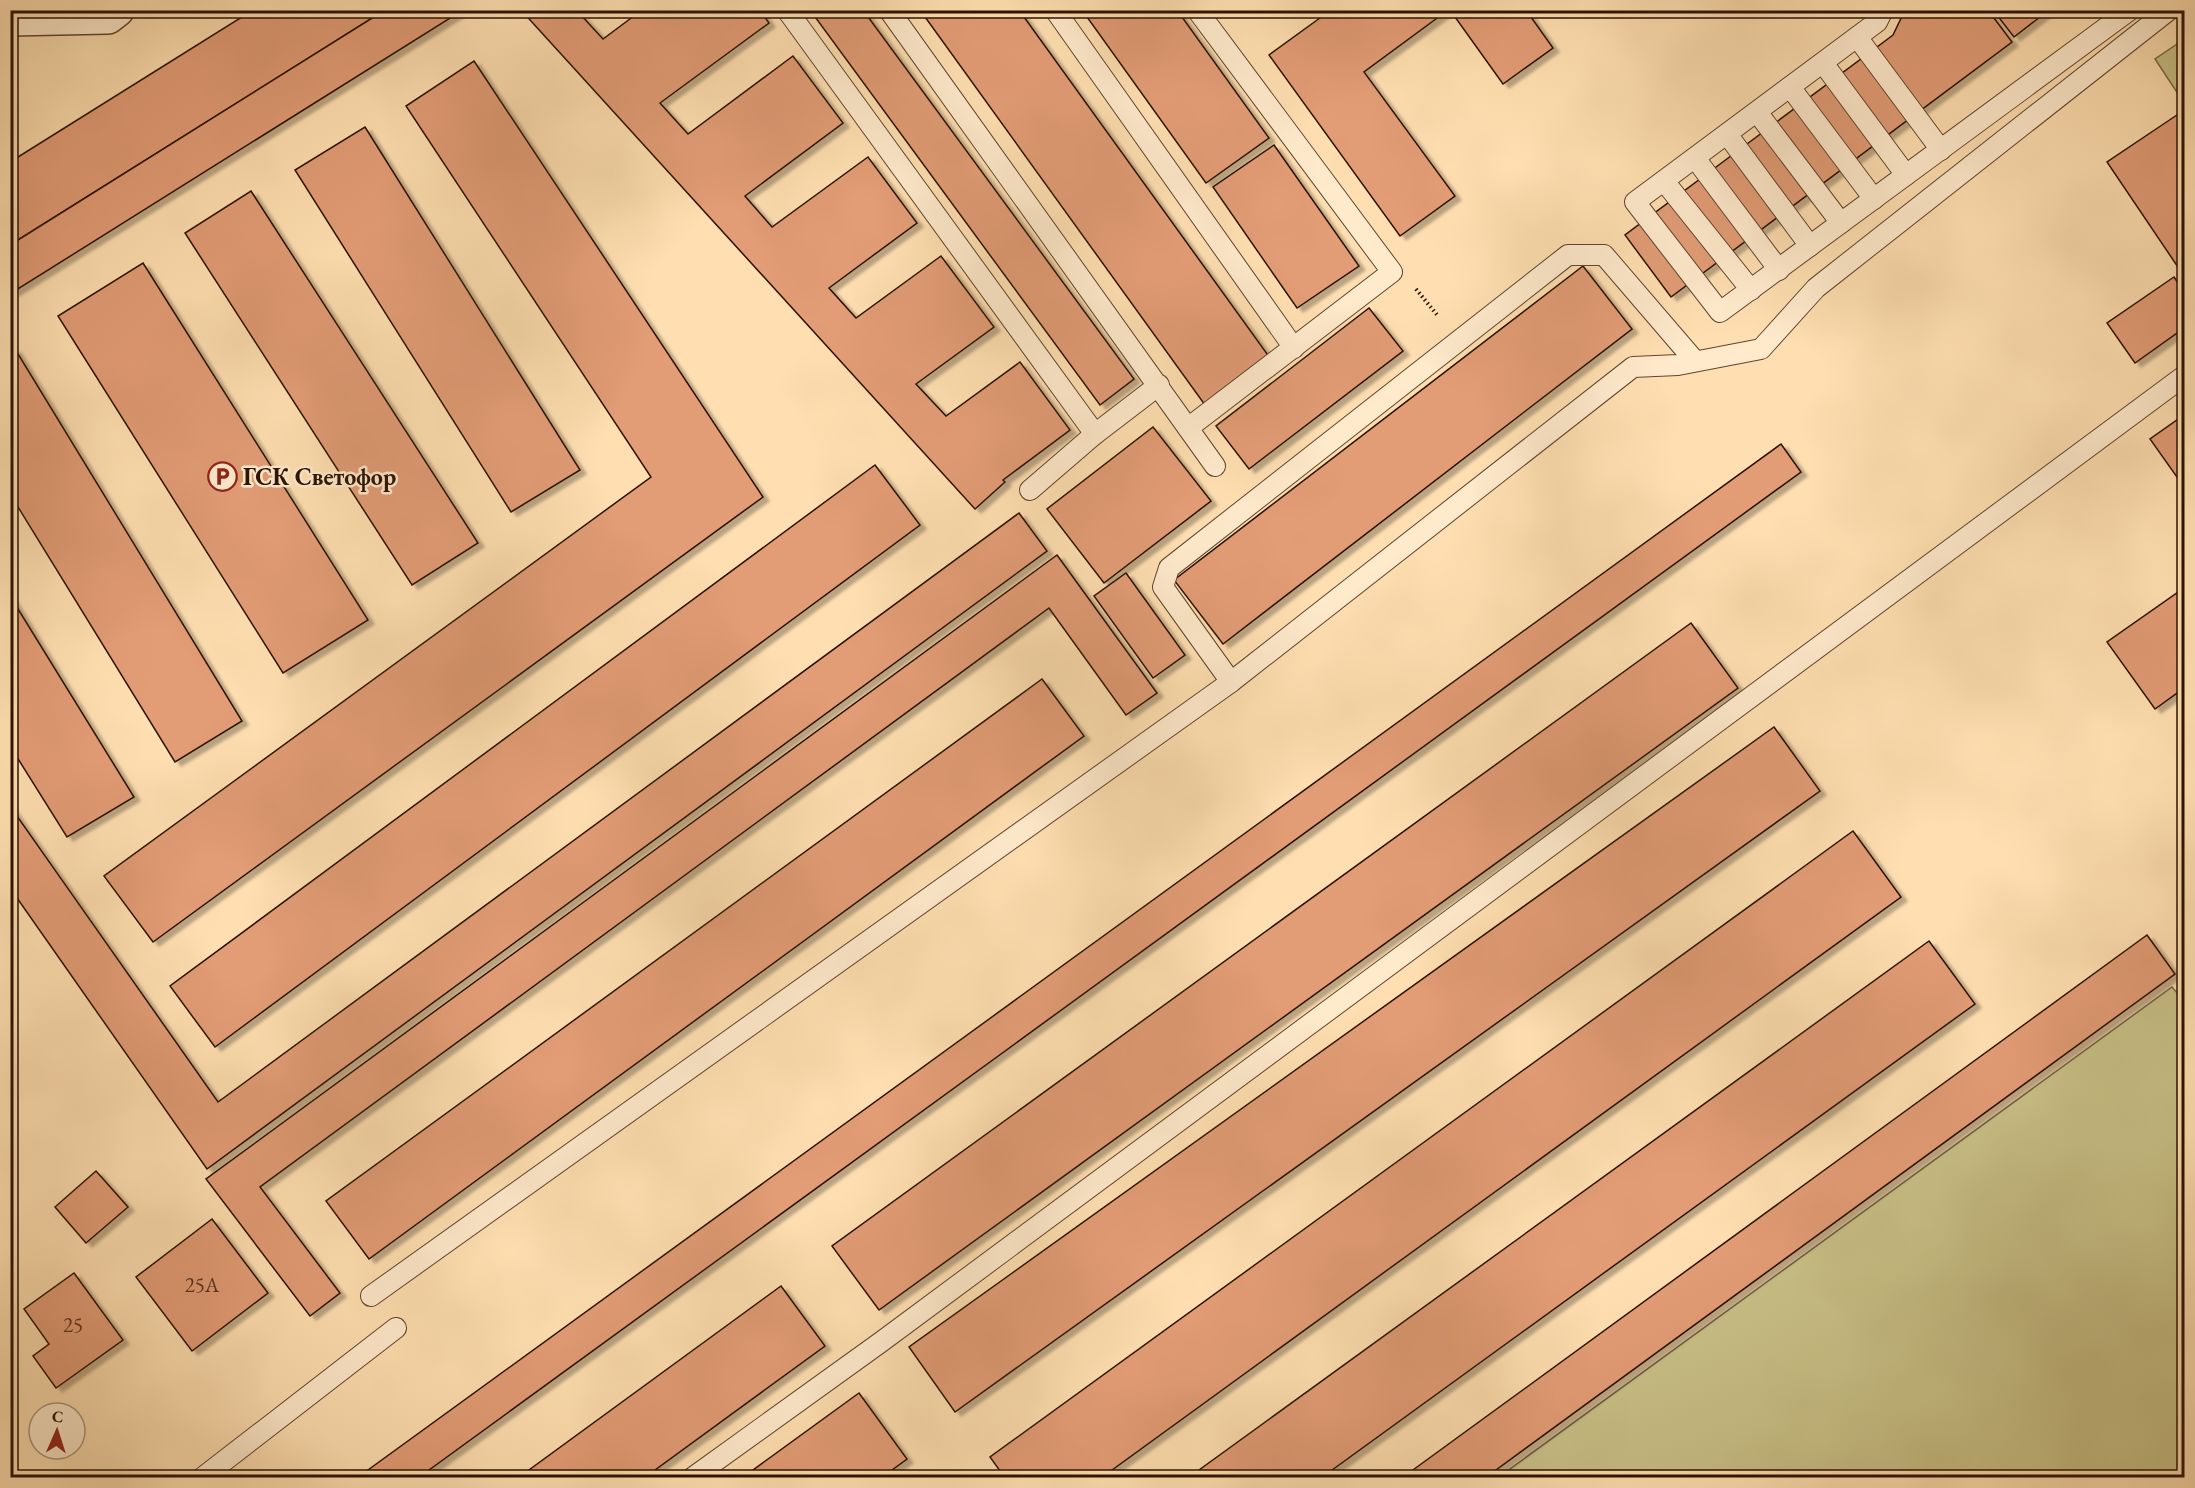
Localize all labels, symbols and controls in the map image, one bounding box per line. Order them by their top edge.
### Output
parking icon: ГСК Светофор [206,461,238,493]
place label: ГСК Светофор [243,461,396,492]
house number: 25А [185,1271,220,1298]
house number: 25 [63,1311,83,1338]
north arrow [27,1401,87,1461]
text: С [52,1406,64,1427]

